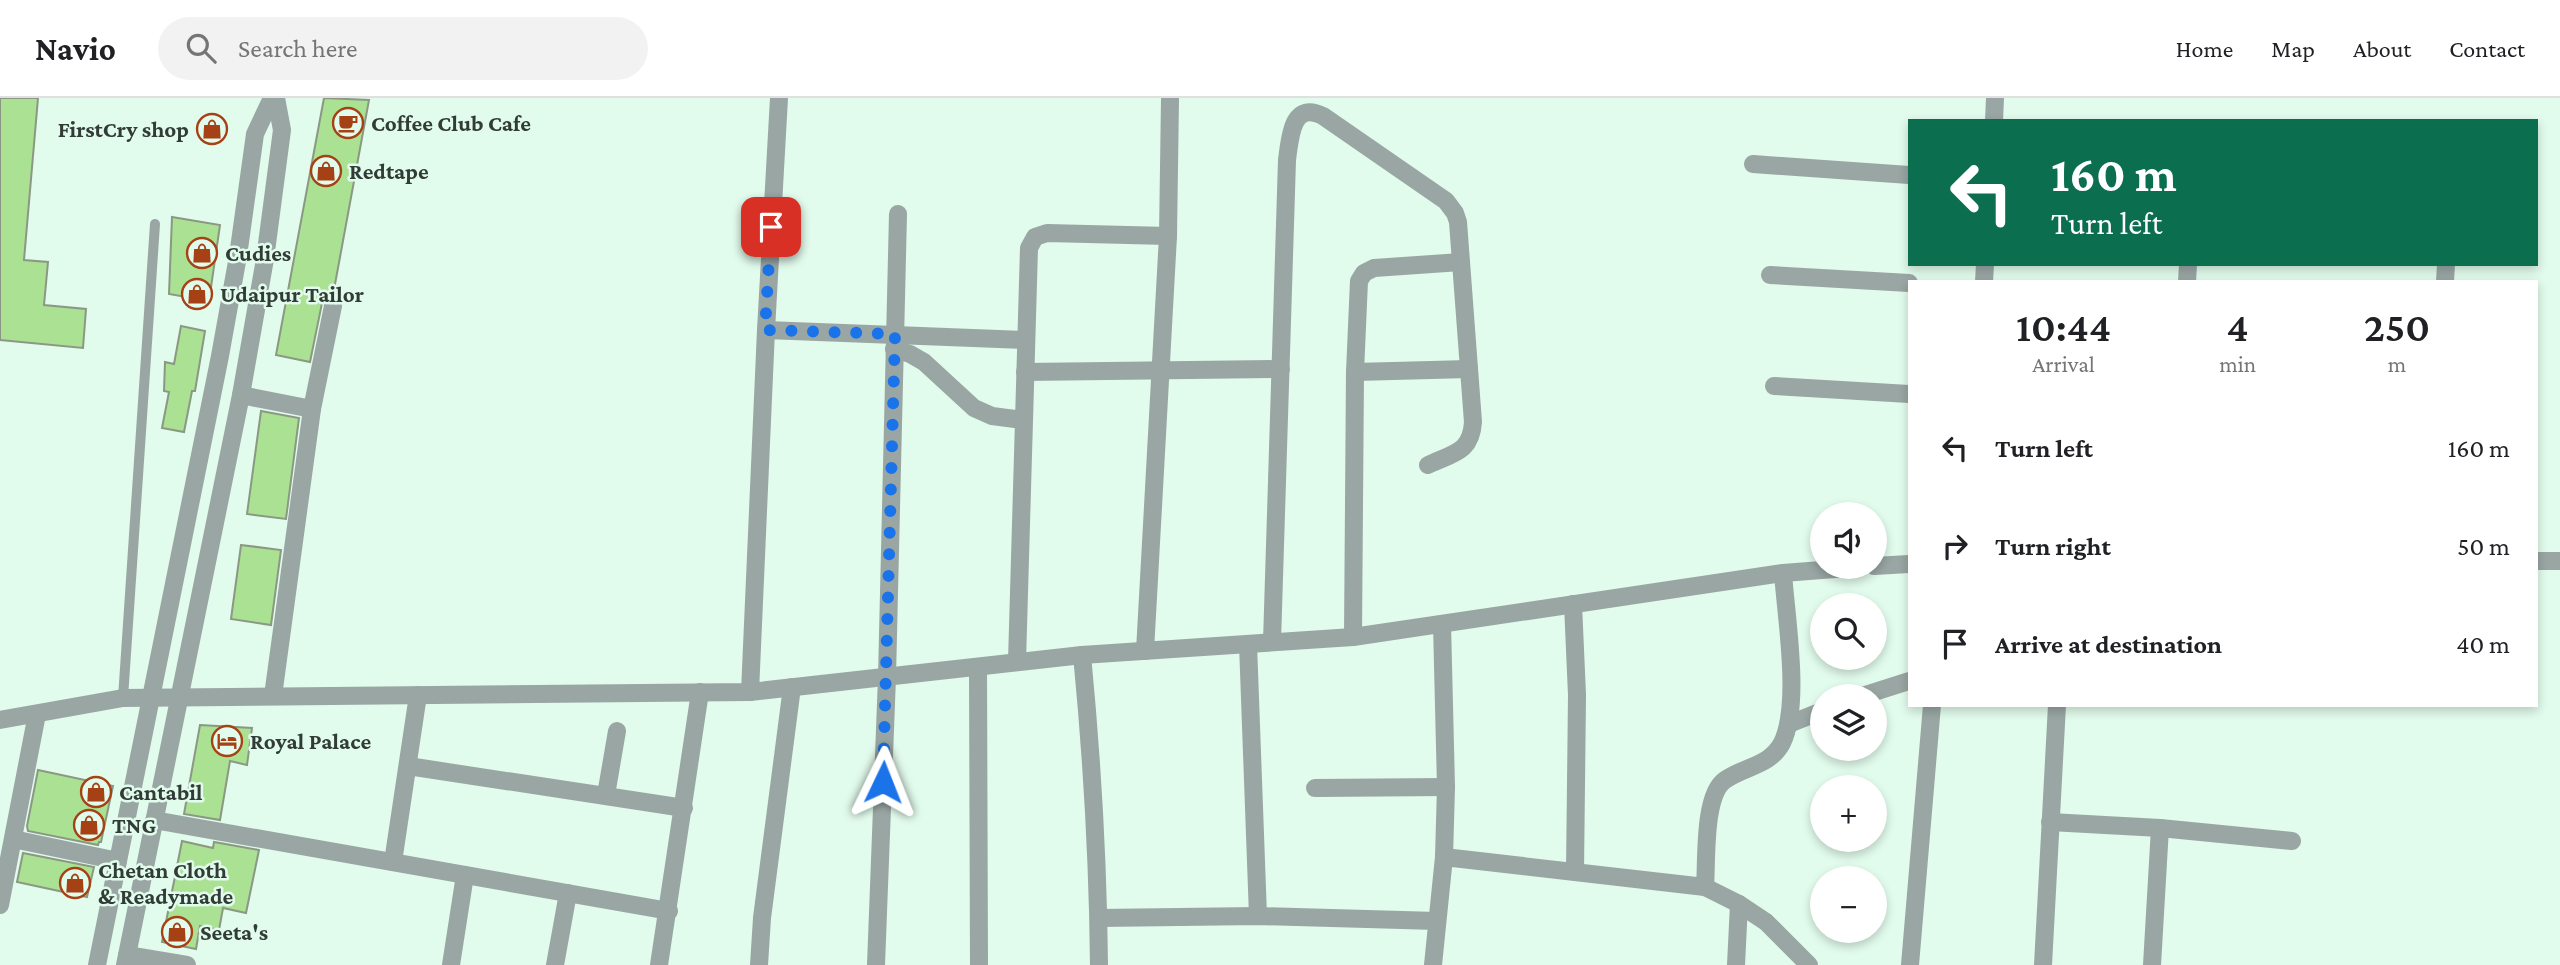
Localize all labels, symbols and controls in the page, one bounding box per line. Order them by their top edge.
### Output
search box [158,17,648,80]
icon: search [182,29,220,67]
text: Navio [35,30,116,67]
text: Search here [238,34,357,63]
text: Home [2176,35,2233,62]
text: Map [2271,35,2315,62]
text: About [2353,35,2411,62]
text: Contact [2449,35,2525,62]
cafe icon: Coffee Club Cafe [331,106,365,140]
place label: Coffee Club Cafe [371,110,531,136]
shop icon: FirstCry shop [195,112,229,146]
place label: FirstCry shop [58,116,189,142]
icon: left [1936,147,2027,238]
text: 160 m [2051,147,2177,202]
shop icon: Redtape [309,154,343,188]
place label: Redtape [349,158,429,184]
pin [741,197,801,257]
text: Turn left [2051,205,2162,241]
icon: arrive [752,208,790,246]
shop icon: Cudies [185,236,219,270]
place label: Cudies [225,240,291,266]
shop icon: Udaipur Tailor [180,277,214,311]
place label: Udaipur Tailor [220,281,364,307]
text: 10:44 [2016,303,2111,350]
text: 4 [2227,303,2249,350]
text: 250 [2364,303,2430,350]
text: Arrival [2032,351,2095,377]
text: min [2219,351,2256,377]
text: m [2388,351,2406,377]
icon: left [1936,429,1974,467]
text: Turn left [1995,434,2093,463]
text: 160 m [2448,434,2510,463]
map controls [1810,502,1887,943]
button: sound [1810,502,1887,579]
icon: right [1936,527,1974,565]
text: Turn right [1995,532,2111,561]
text: 50 m [2457,532,2510,561]
button: search [1810,593,1887,670]
icon: arrive [1936,625,1974,663]
text: Arrive at destination [1995,630,2222,659]
text: 40 m [2456,630,2510,659]
button: layers [1810,684,1887,761]
hotel icon: Royal Palace [210,724,244,758]
place label: Royal Palace [250,728,371,754]
position arrow [846,745,920,819]
shop icon: Cantabil [79,775,113,809]
button: + [1810,775,1887,852]
place label: Cantabil [119,779,203,805]
shop icon: TNG [72,808,106,842]
place label: TNG [112,812,156,838]
place label: Chetan Cloth & Readymade [98,857,234,909]
shop icon: Chetan Cloth & Readymade [58,866,92,900]
button: − [1810,866,1887,943]
shop icon: Seeta's [160,915,194,949]
place label: Seeta's [200,919,268,945]

